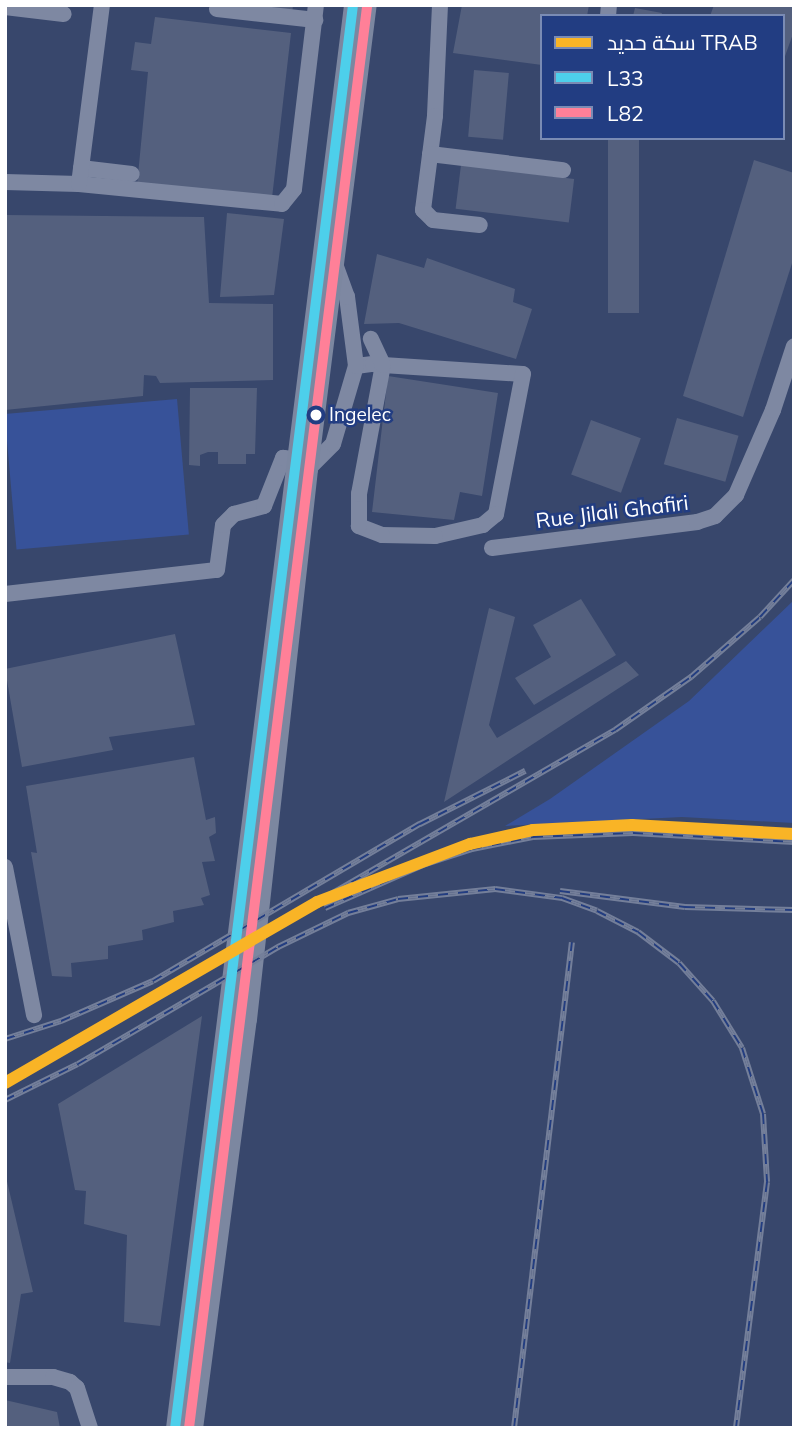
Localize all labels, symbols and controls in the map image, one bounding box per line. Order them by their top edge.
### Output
legend [540,14,785,140]
text: سكة حديد TRAB [607,29,758,55]
text: L33 [607,65,644,91]
text: L82 [607,100,644,126]
place label: Ingelec [329,404,391,426]
marker: Ingelec [309,408,323,422]
street label: Rue Jilali Ghafiri [534,489,690,533]

